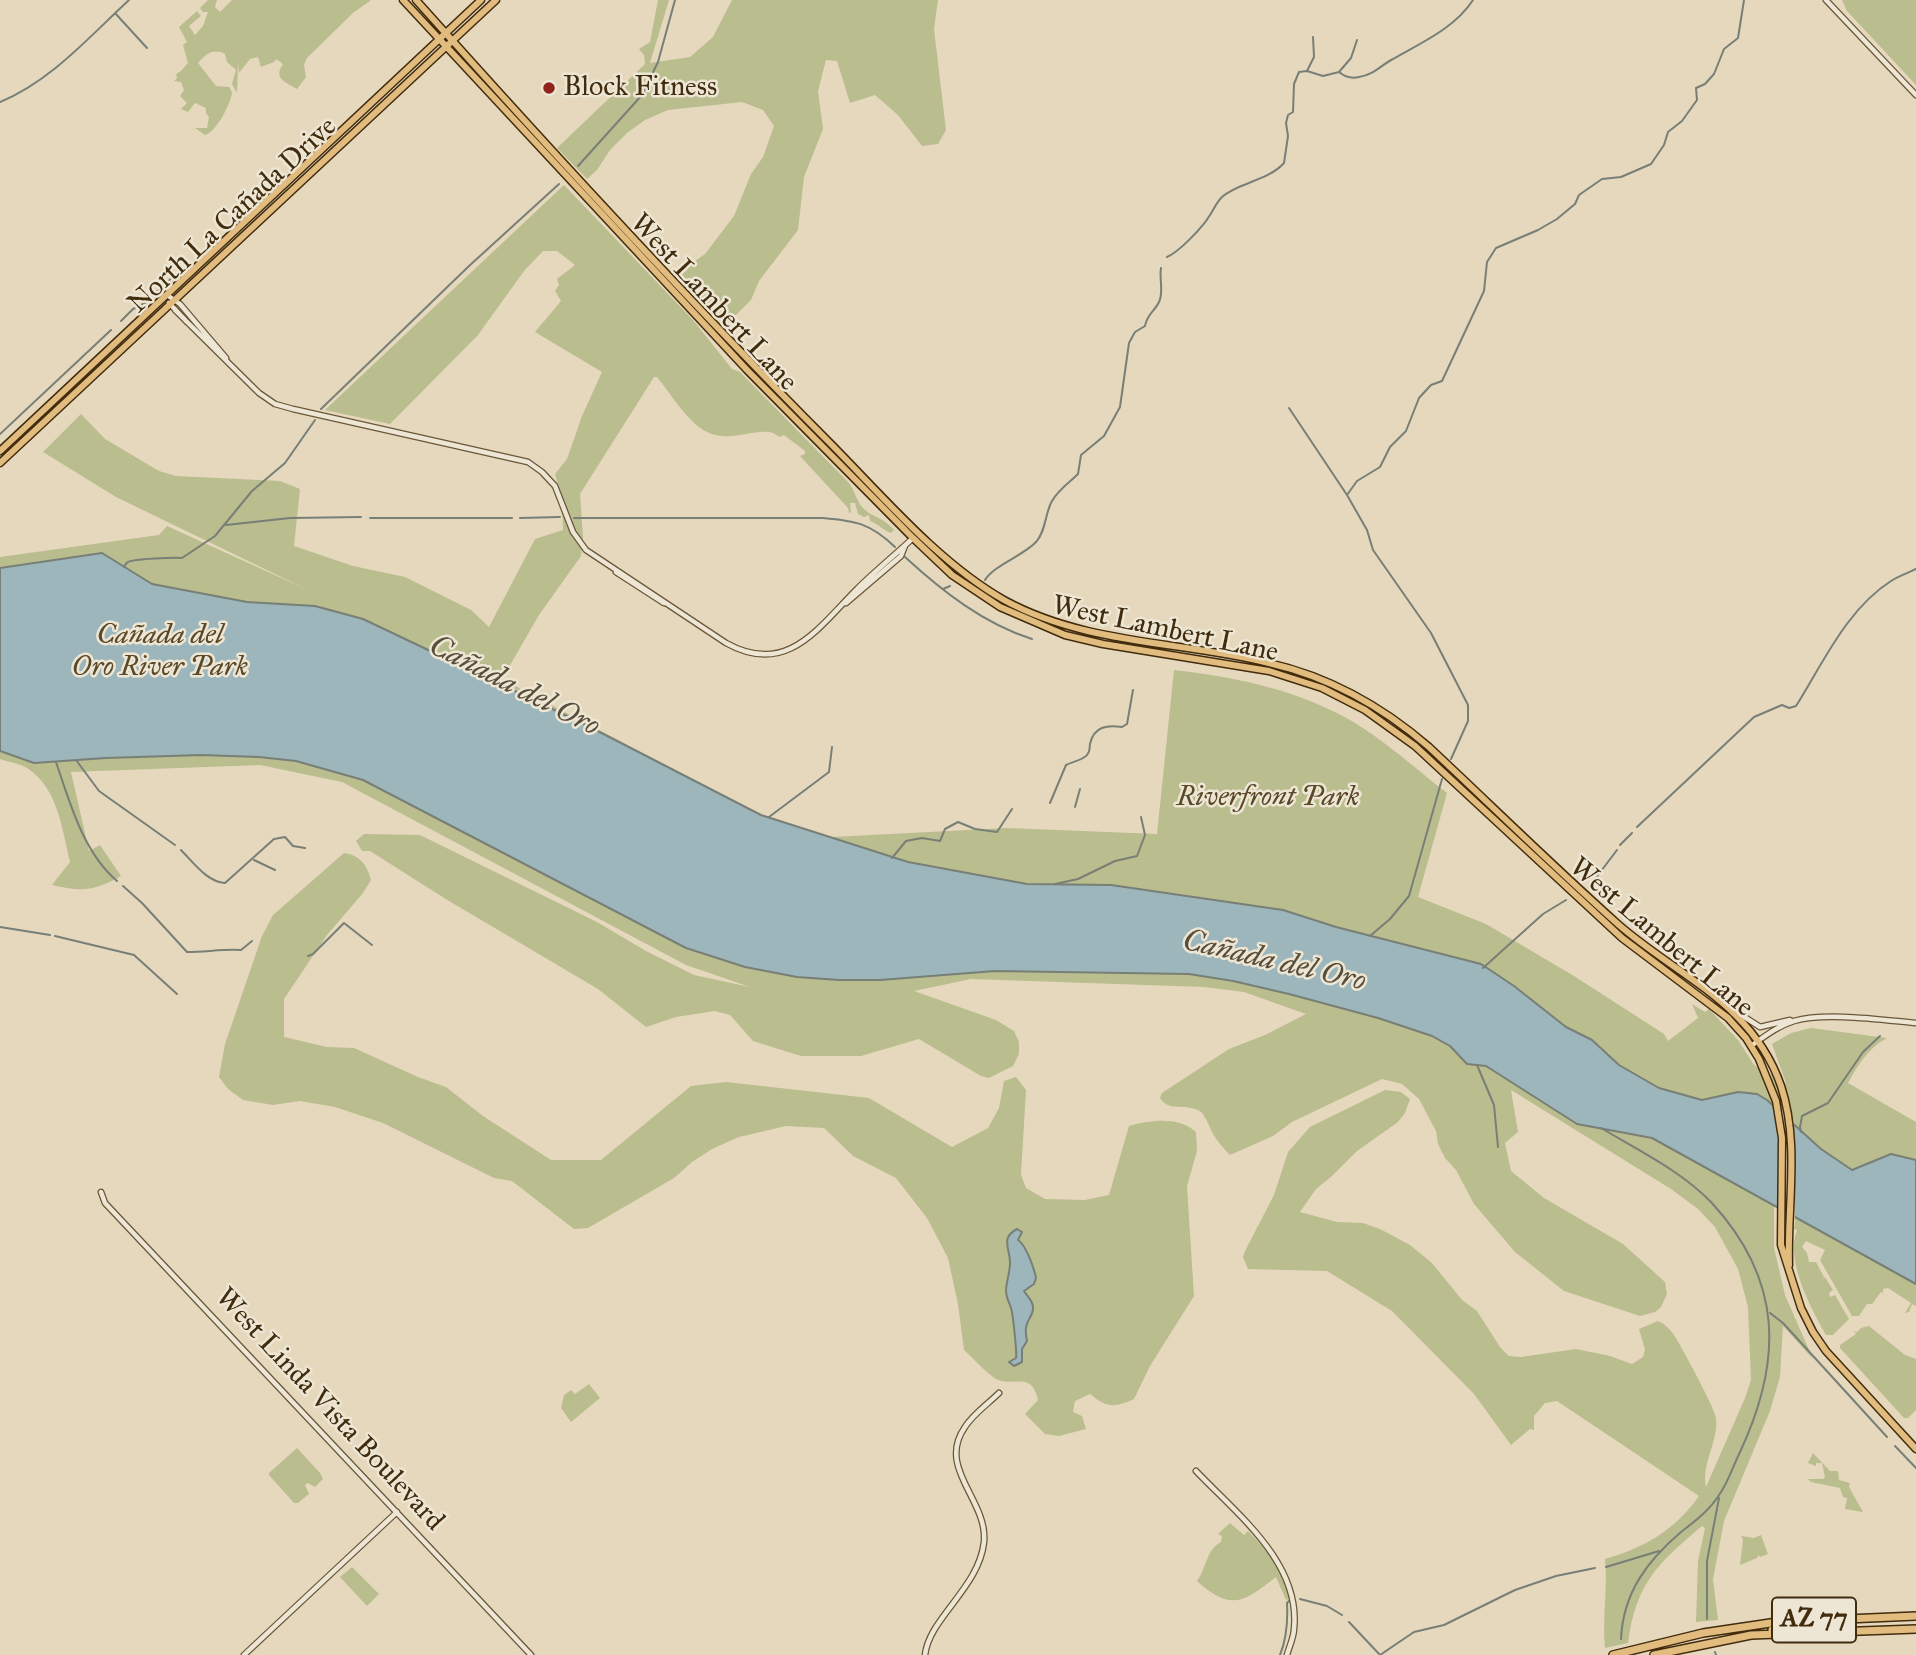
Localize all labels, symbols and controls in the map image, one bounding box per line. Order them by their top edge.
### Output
place label: Block Fitness [563,71,717,105]
marker: Block Fitness [541,80,557,96]
street label: North La Cañada Drive [122,111,344,321]
street label: West Lambert Lane [622,207,804,399]
street label: West Lambert Lane [1049,590,1281,670]
park label: Cañada del Oro River Park [72,619,248,685]
water label: Cañada del Oro [423,629,605,745]
park label: Riverfront Park [1177,781,1359,815]
street label: West Lambert Lane [1562,851,1760,1025]
water label: Cañada del Oro [1179,923,1369,1001]
street label: West Linda Vista Boulevard [208,1281,450,1539]
road number: AZ 77 [1772,1597,1856,1642]

